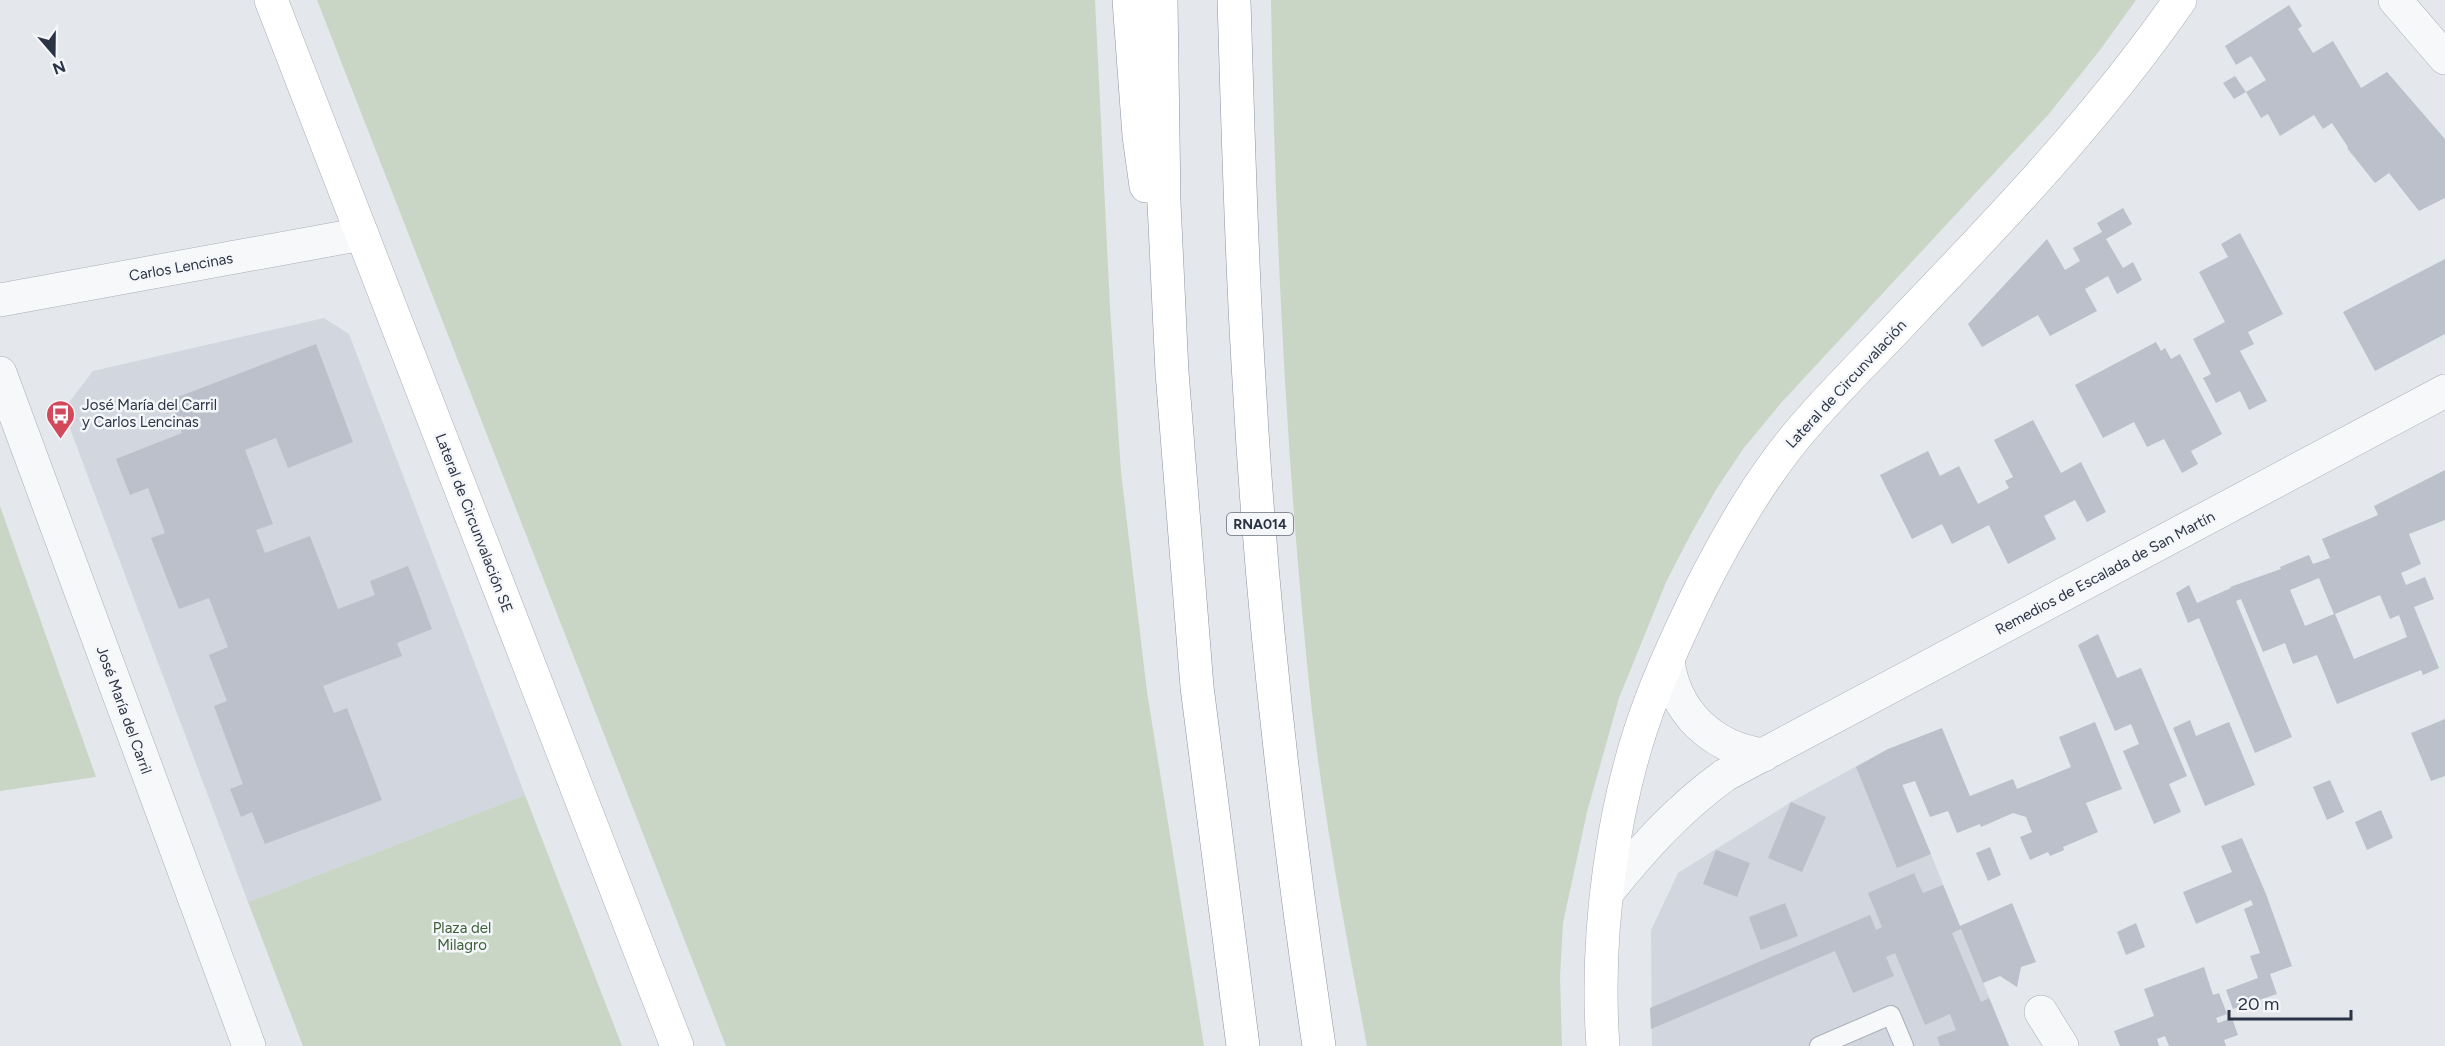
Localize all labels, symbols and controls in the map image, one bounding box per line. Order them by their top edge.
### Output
north arrow [24,24,84,84]
text: N [50,57,68,79]
street label: Carlos Lencinas [128,249,234,285]
street label: Lateral de Circunvalación [1782,316,1910,452]
place label: José María del Carril y Carlos Lencinas [82,396,217,431]
bus stop icon: José María del Carril y Carlos Lencinas [45,398,77,440]
street label: Lateral de Circunvalación SE [431,431,517,615]
street label: Remedios de Escalada de San Martín [1992,507,2218,639]
road number: RNA014 [1227,513,1293,535]
street label: José María del Carril [92,644,156,776]
park label: Plaza del Milagro [433,919,491,954]
scale bar [2229,983,2350,1021]
text: 20 m [2238,993,2279,1015]

